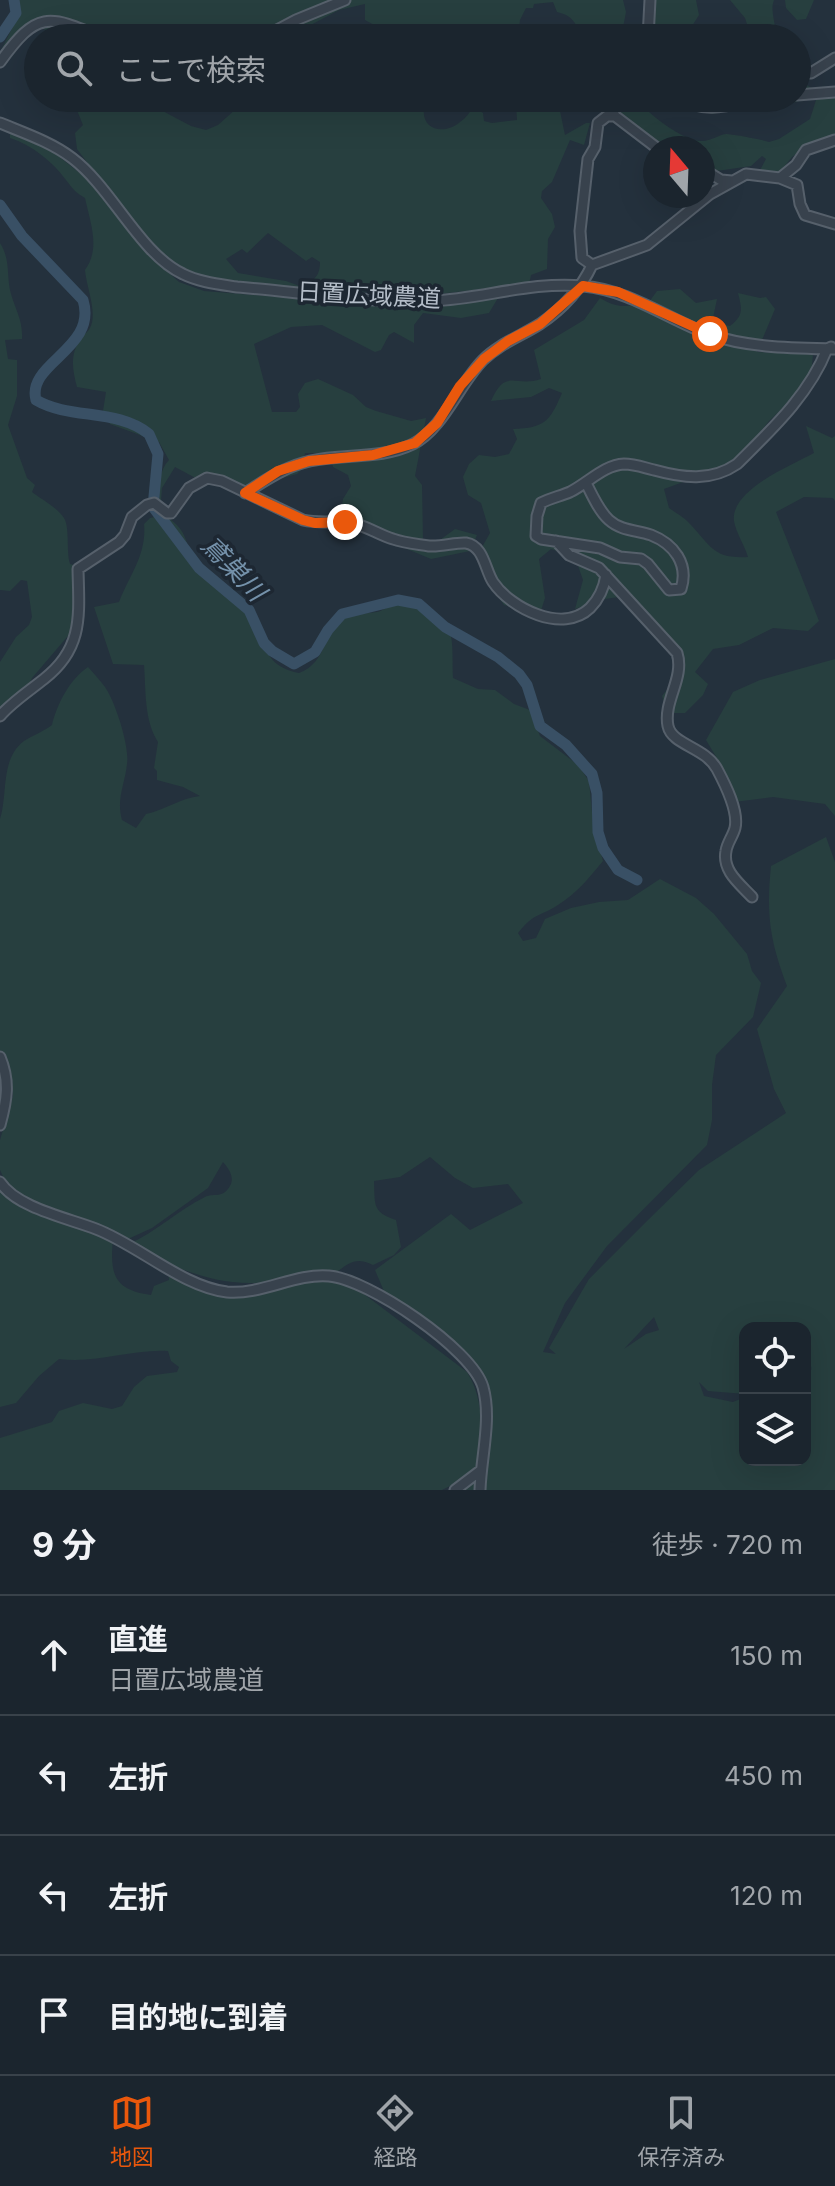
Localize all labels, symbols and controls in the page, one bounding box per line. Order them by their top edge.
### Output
search box [24,24,811,112]
icon: search [52,46,96,90]
text: ここで検索 [116,52,266,88]
north arrow [643,136,715,208]
street label: 日置広域農道 [296,277,442,313]
route start [692,316,728,352]
route end [327,504,363,540]
water label: 鳶巣川 [196,529,274,609]
map controls [739,1322,811,1466]
button: locate [739,1322,811,1394]
button: layers [739,1394,811,1466]
text: 9 分 [32,1524,96,1565]
text: 徒歩 · 720 m [652,1529,803,1560]
text: 直進 [108,1621,168,1657]
icon: ahead [32,1633,76,1677]
text: 150 m [730,1640,803,1671]
text: 日置広域農道 [108,1664,264,1695]
icon: left [32,1753,76,1797]
text: 左折 [108,1759,168,1795]
text: 450 m [724,1760,803,1791]
icon: left [32,1873,76,1917]
text: 左折 [108,1879,168,1915]
text: 120 m [730,1880,803,1911]
icon: arrive [32,1993,76,2037]
text: 目的地に到着 [108,1999,288,2035]
tab: 地図 [110,2091,154,2171]
tab: 経路 [373,2091,417,2171]
tab: 保存済み [637,2091,725,2171]

